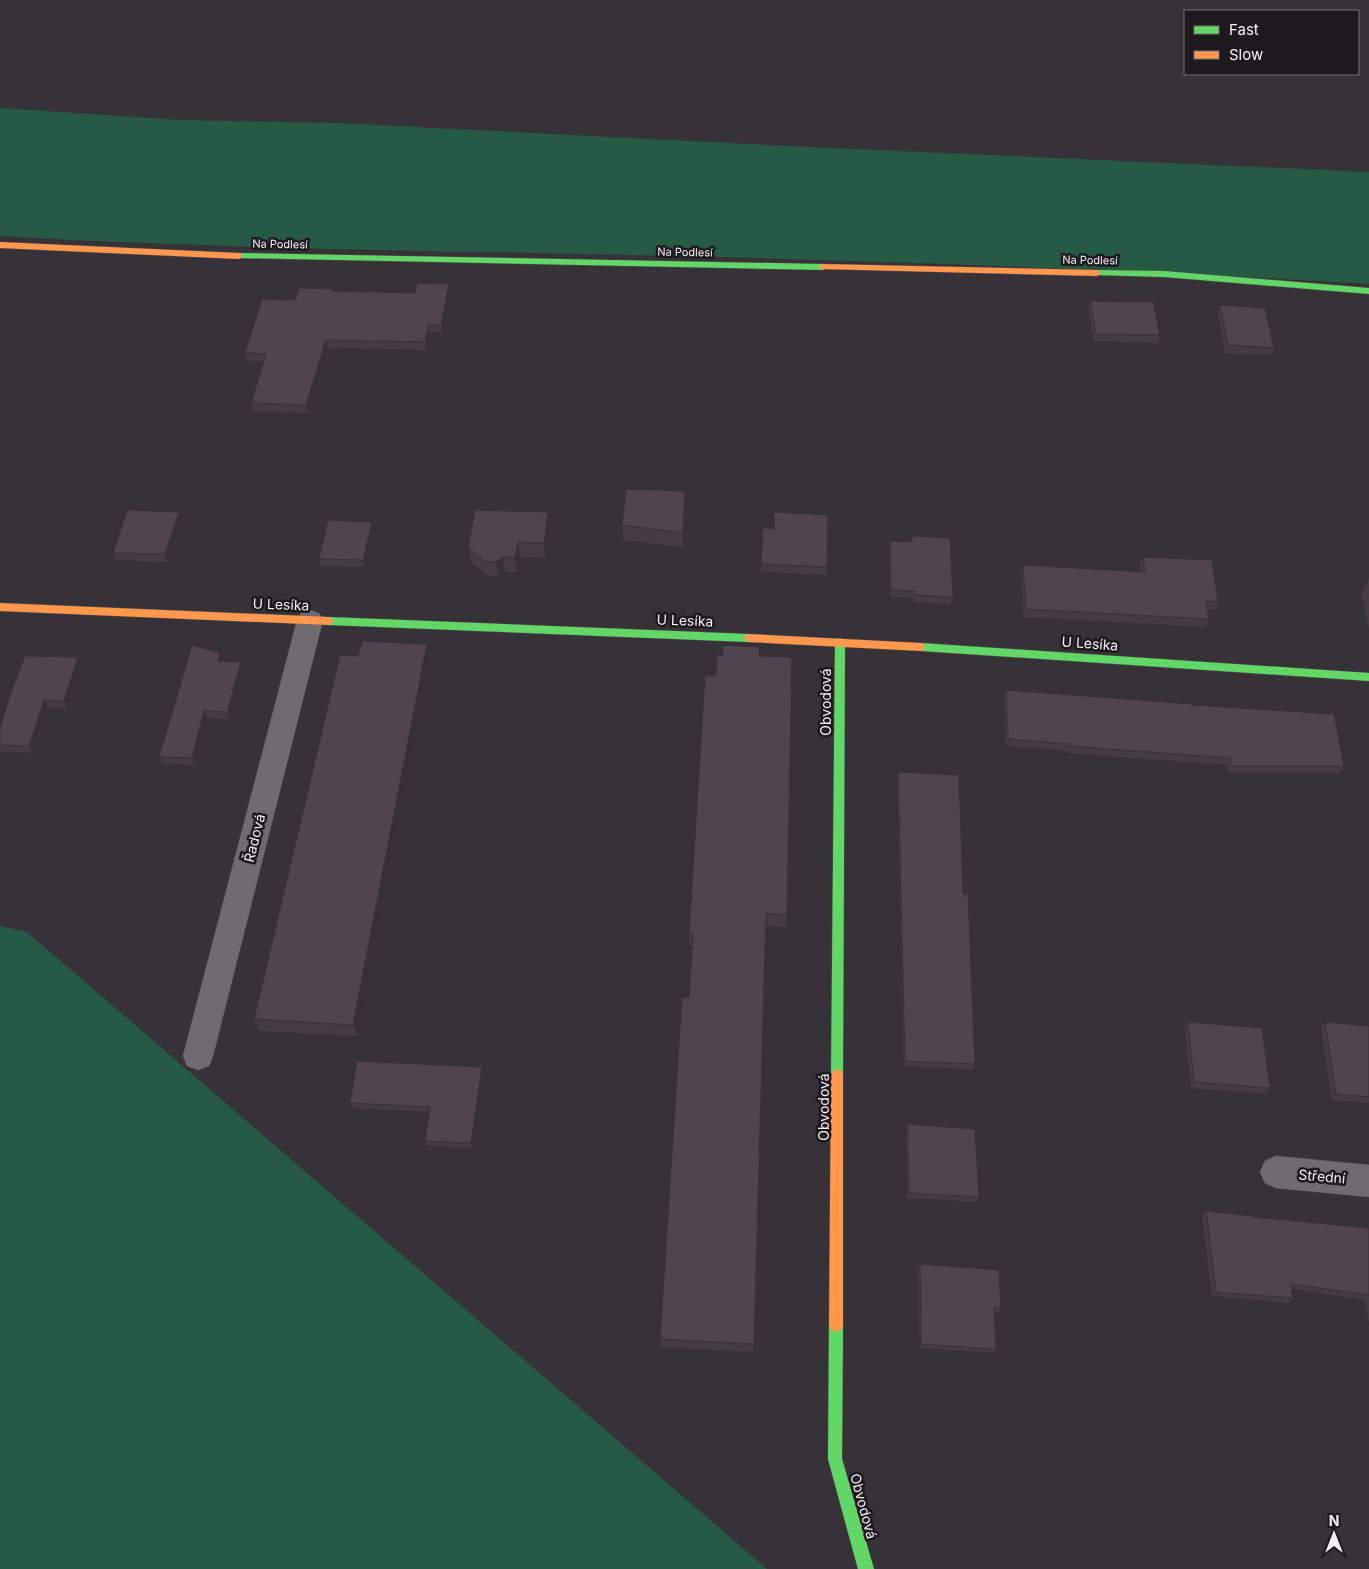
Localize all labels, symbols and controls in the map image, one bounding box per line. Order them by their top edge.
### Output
legend [1184,10,1359,75]
text: Fast [1229,20,1259,39]
text: Slow [1229,45,1263,64]
street label: Na Podlesí [252,237,308,251]
street label: Na Podlesí [657,245,713,259]
street label: Na Podlesí [1062,253,1118,267]
street label: U Lesíka [252,595,310,613]
street label: U Lesíka [656,611,714,629]
street label: U Lesíka [1061,633,1119,653]
street label: Obvodová [817,668,834,736]
street label: Řadová [240,812,268,864]
street label: Obvodová [815,1073,832,1141]
street label: Střední [1298,1165,1347,1187]
street label: Obvodová [847,1471,881,1541]
north arrow [1309,1509,1359,1559]
text: N [1329,1512,1339,1529]

